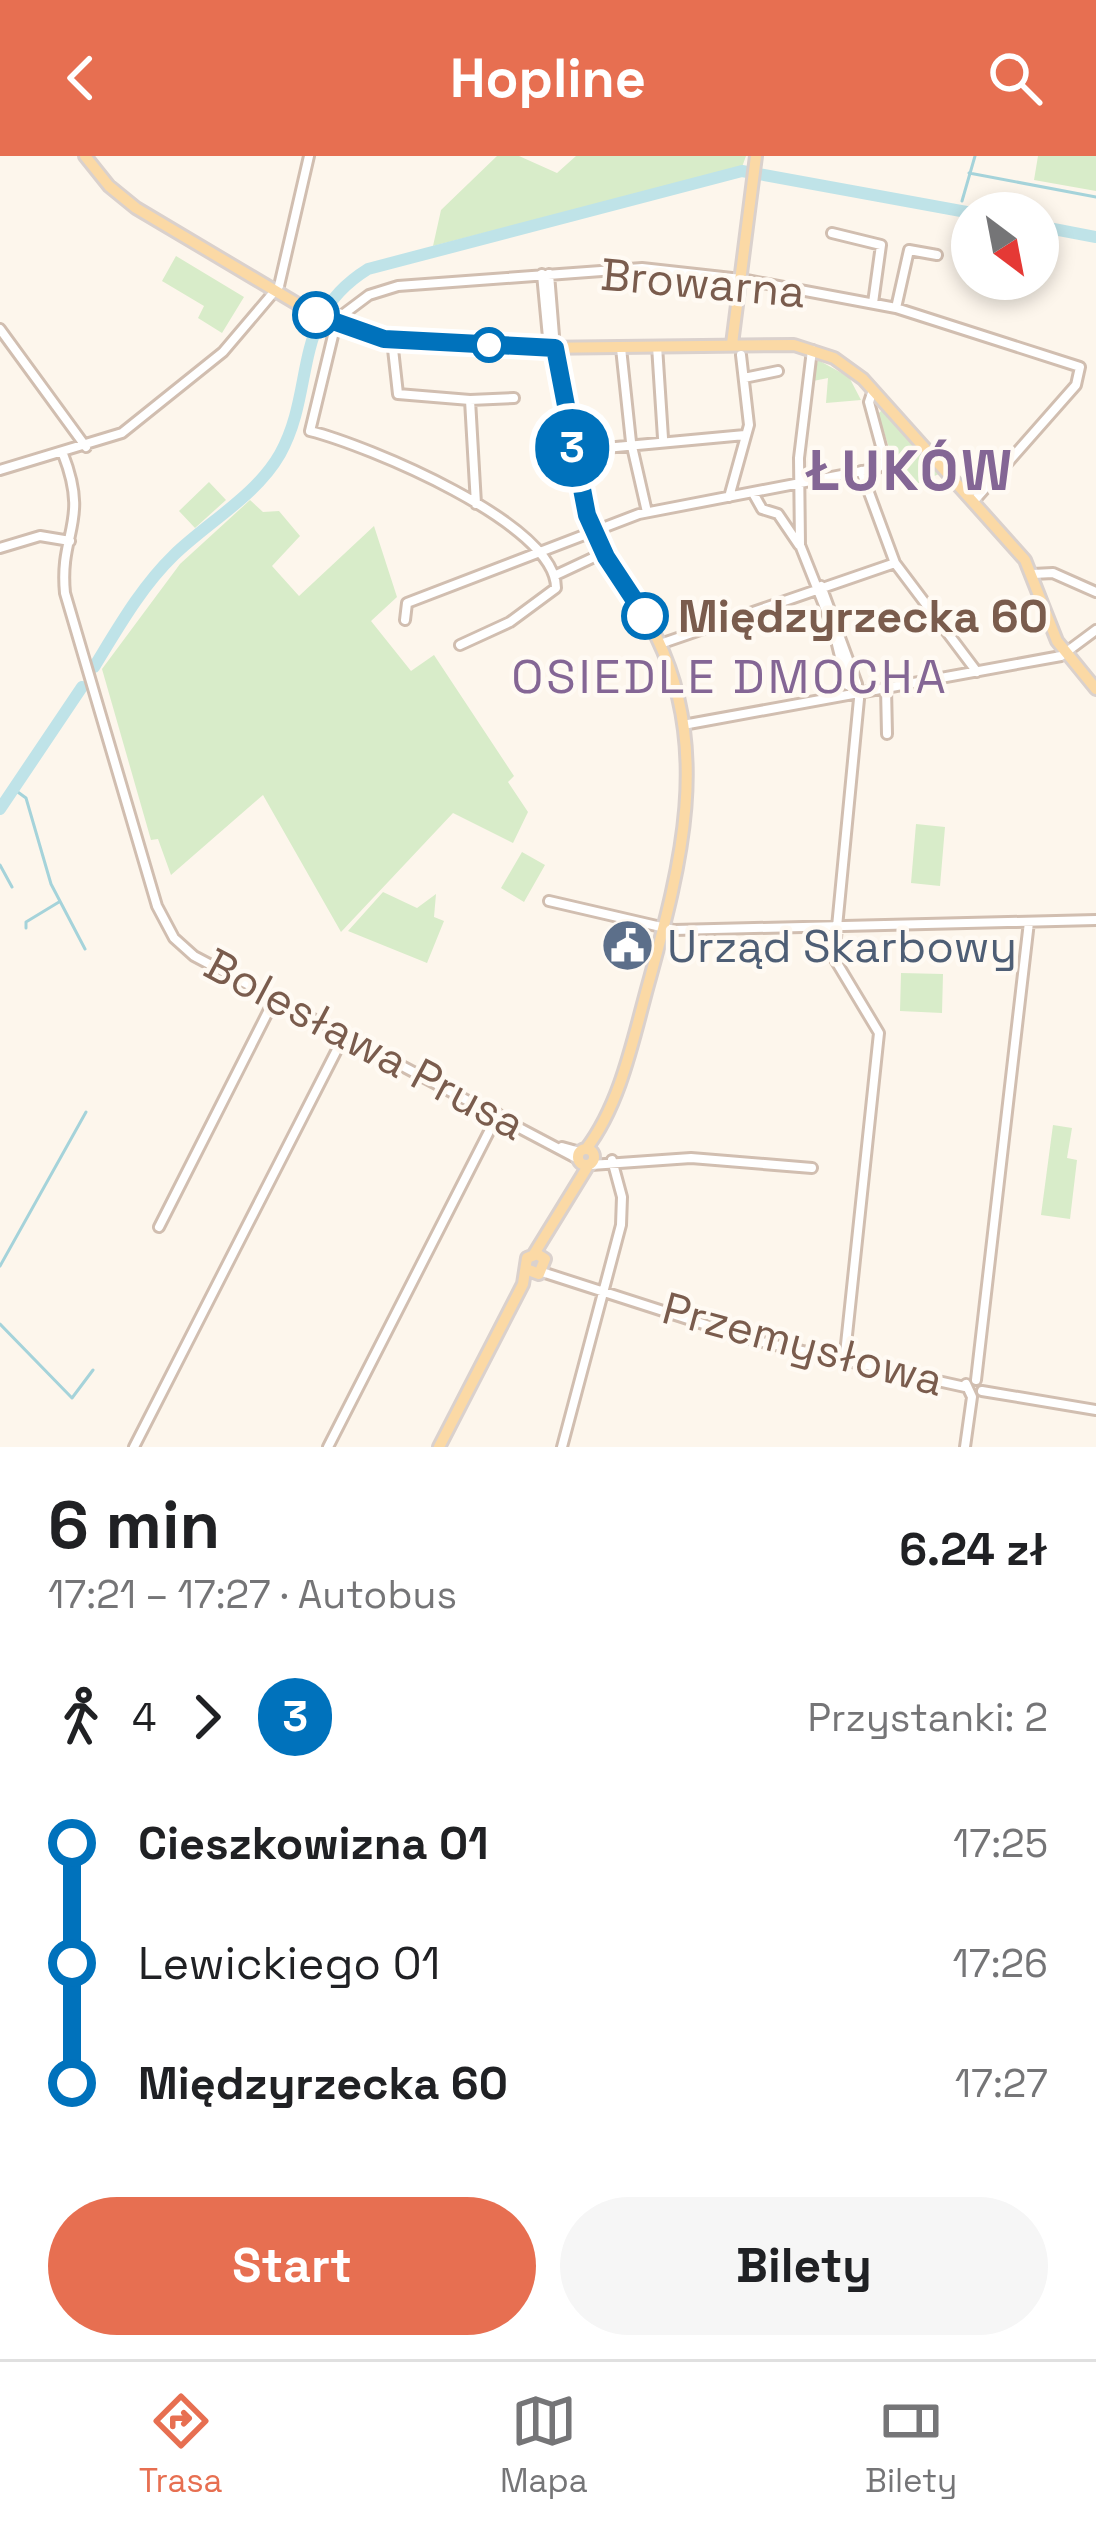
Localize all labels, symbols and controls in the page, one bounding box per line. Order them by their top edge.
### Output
text: Hopline [450,44,646,113]
icon: back [48,45,114,111]
icon: search [982,45,1048,111]
north arrow [951,192,1059,300]
map controls [951,192,1059,300]
street label: Browarna [598,246,808,320]
unlabelled marker [294,293,338,337]
unlabelled marker [473,329,505,361]
line badge: 3 [533,409,611,487]
text: 3 [559,421,585,474]
district label: ŁUKÓW [805,434,1015,507]
place label: Międzyrzecka 60 [678,588,1048,645]
marker: Międzyrzecka 60 [623,594,667,638]
district label: OSIEDLE DMOCHA [511,646,949,707]
public building icon: Urząd Skarbowy [600,918,656,974]
place label: Urząd Skarbowy [667,918,1017,975]
street label: Bolesława Prusa [195,935,535,1153]
street label: Przemysłowa [656,1279,950,1409]
text: 6 min [48,1483,220,1567]
text: 6.24 zł [899,1521,1048,1578]
text: 17:21 – 17:27 · Autobus [48,1570,457,1619]
icon: walk [48,1684,114,1750]
icon: forward [174,1684,240,1750]
text: 3 [282,1690,308,1743]
text: 4 [132,1693,156,1742]
text: Przystanki: 2 [807,1693,1048,1742]
text: Cieszkowizna 01 [138,1815,489,1872]
text: 17:25 [953,1819,1048,1868]
text: Lewickiego 01 [138,1935,440,1992]
text: 17:26 [952,1939,1048,1988]
text: Międzyrzecka 60 [138,2055,508,2112]
text: 17:27 [955,2059,1048,2108]
button: Start [48,2197,536,2335]
button: Bilety [560,2197,1048,2335]
tab: Trasa [139,2388,223,2502]
tab: Mapa [500,2388,588,2502]
tab: Bilety [865,2388,957,2502]

